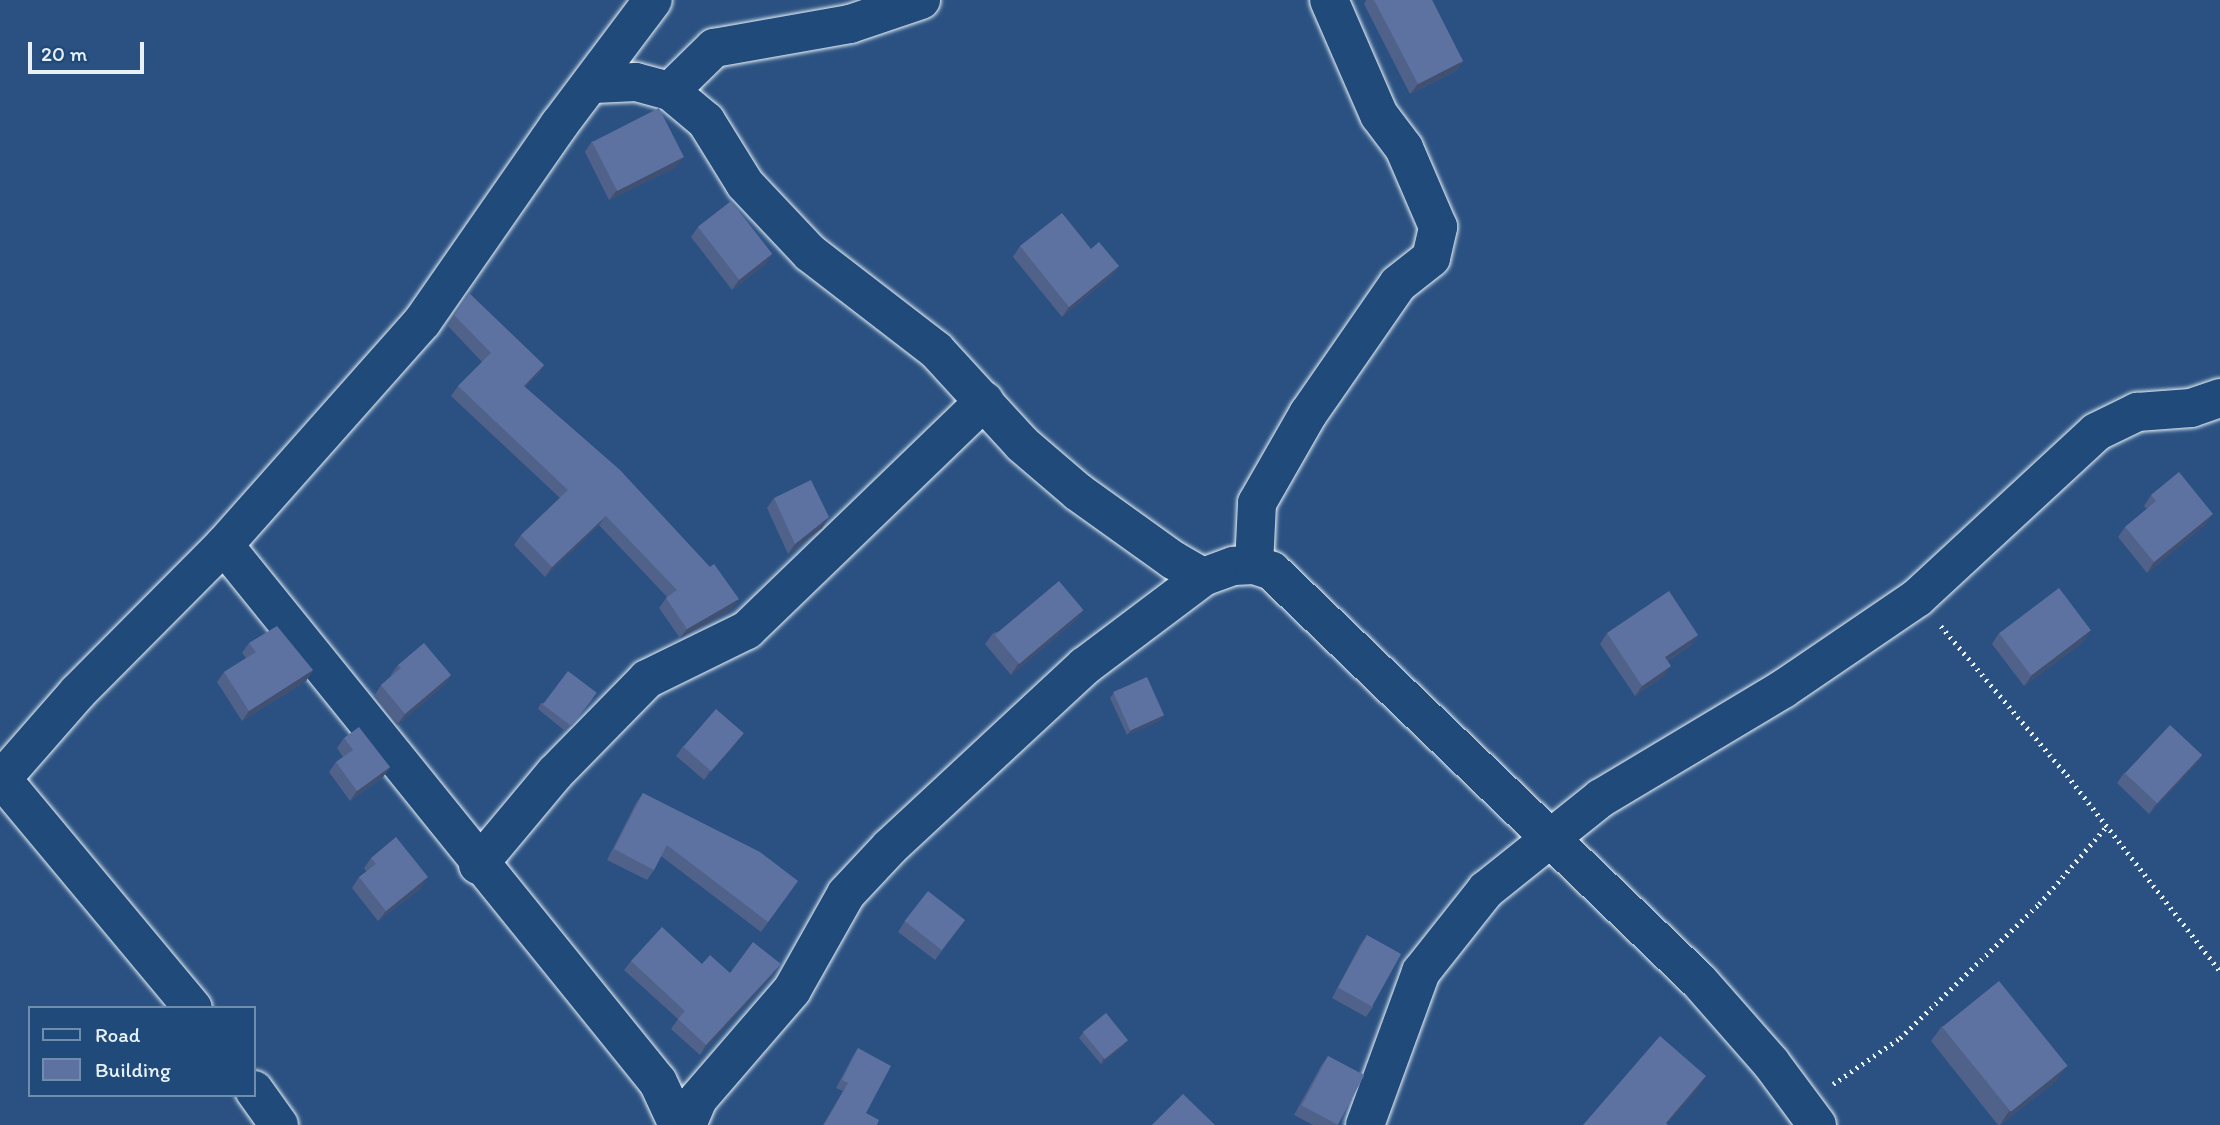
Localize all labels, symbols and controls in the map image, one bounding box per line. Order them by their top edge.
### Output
scale bar [32,28,147,72]
text: 20 m [41,41,87,66]
legend [28,1006,256,1097]
text: Road [95,1022,140,1047]
text: Building [95,1057,171,1082]

